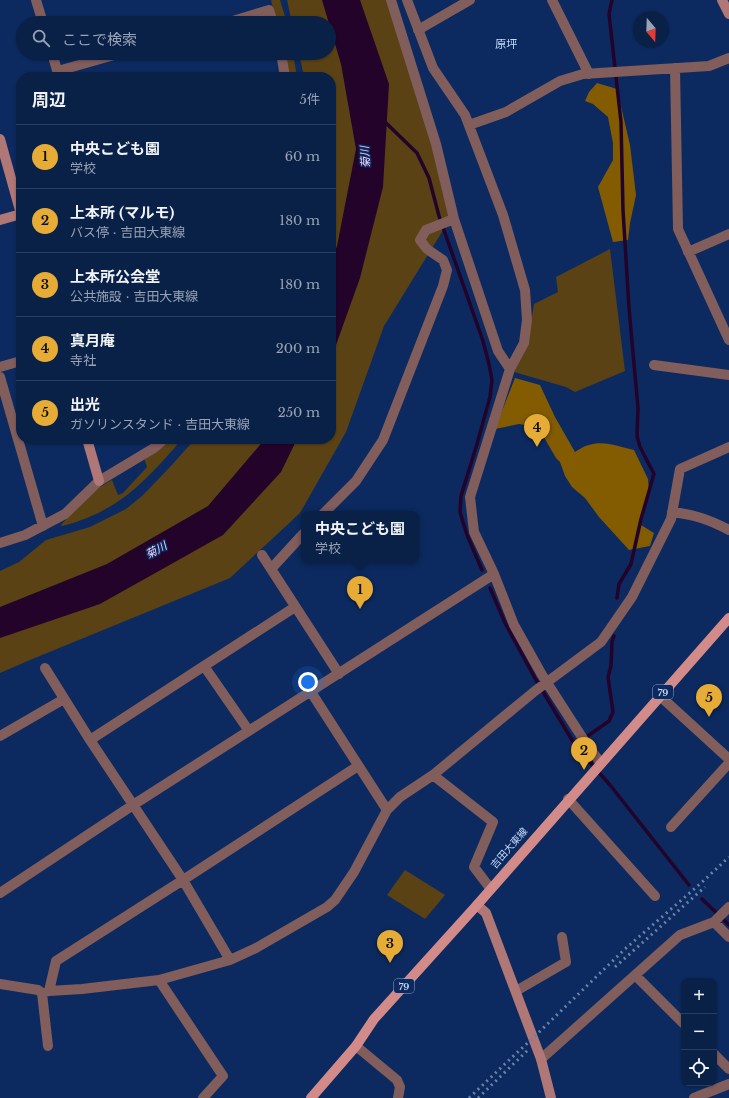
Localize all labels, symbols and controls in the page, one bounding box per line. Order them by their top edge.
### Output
north arrow [633,12,669,48]
search box [16,16,336,60]
icon: search [30,27,52,49]
text: ここで検索 [62,30,137,49]
district label: 原坪 [495,37,517,51]
text: 周辺 [32,90,66,111]
text: 5件 [300,91,320,108]
text: 中央こども園 [70,139,160,158]
water label: 菊川 [357,145,373,168]
text: 1 [42,148,48,165]
text: 60 m [285,148,320,165]
text: 学校 [70,160,96,177]
text: 上本所 (マルモ) [70,203,174,222]
text: 2 [41,212,49,229]
text: 180 m [279,212,320,229]
text: バス停 · 吉田大東線 [70,224,185,241]
text: 上本所公会堂 [70,267,160,286]
text: 3 [41,276,49,293]
text: 180 m [279,276,320,293]
text: 公共施設 · 吉田大東線 [70,288,198,305]
text: 真月庵 [70,331,115,350]
text: 4 [41,340,49,357]
text: 200 m [276,340,320,357]
text: 寺社 [70,352,96,369]
text: 出光 [70,395,100,414]
text: 5 [41,404,49,421]
text: 250 m [278,404,320,421]
pin: 4 [524,414,550,447]
text: ガソリンスタンド · 吉田大東線 [70,416,250,433]
popup [301,511,419,563]
text: 中央こども園 [315,519,405,538]
water label: 菊川 [143,538,170,561]
text: 学校 [315,540,341,557]
pin: 1 [347,576,373,609]
your location [298,672,318,692]
pin: 5 [696,684,722,717]
road number: 79 [653,685,673,699]
pin: 2 [571,737,597,770]
street label: 吉田大東線 [488,825,530,871]
pin: 3 [377,930,403,963]
map controls [681,978,717,1086]
button: + [681,978,717,1014]
road number: 79 [394,979,414,993]
button: − [681,1014,717,1050]
button: locate [681,1050,717,1086]

